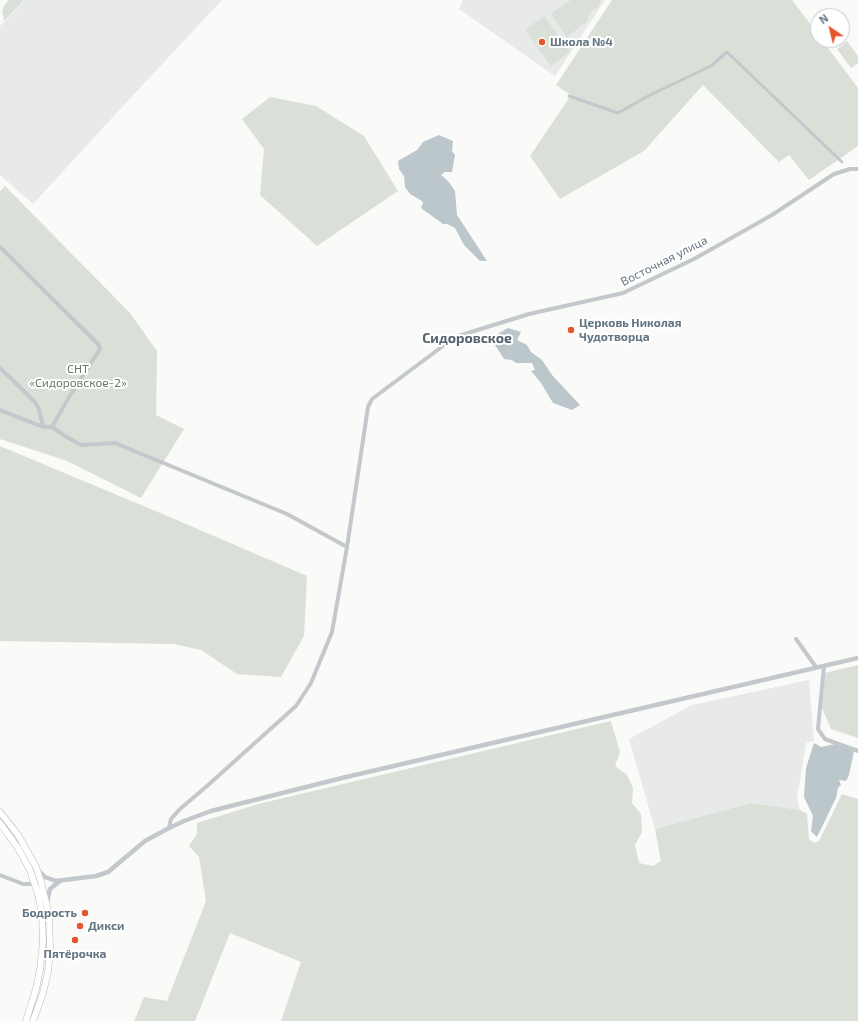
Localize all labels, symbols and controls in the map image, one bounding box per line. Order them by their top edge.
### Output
north arrow [810,8,850,48]
text: N [816,11,830,26]
place label: Школа №4 [550,35,613,49]
marker: Школа №4 [537,37,547,47]
street label: Восточная улица [618,233,710,289]
place label: Церковь Николая Чудотворца [579,316,681,344]
marker: Церковь Николая Чудотворца [566,325,576,335]
district label: Сидоровское [422,330,512,346]
park label: СНТ «Сидоровское-2» [29,362,127,390]
place label: Бодрость [22,906,77,920]
marker: Бодрость [80,908,90,918]
place label: Дикси [88,919,124,933]
marker: Дикси [75,921,85,931]
marker: Пятёрочка [70,935,80,945]
place label: Пятёрочка [44,947,106,961]

